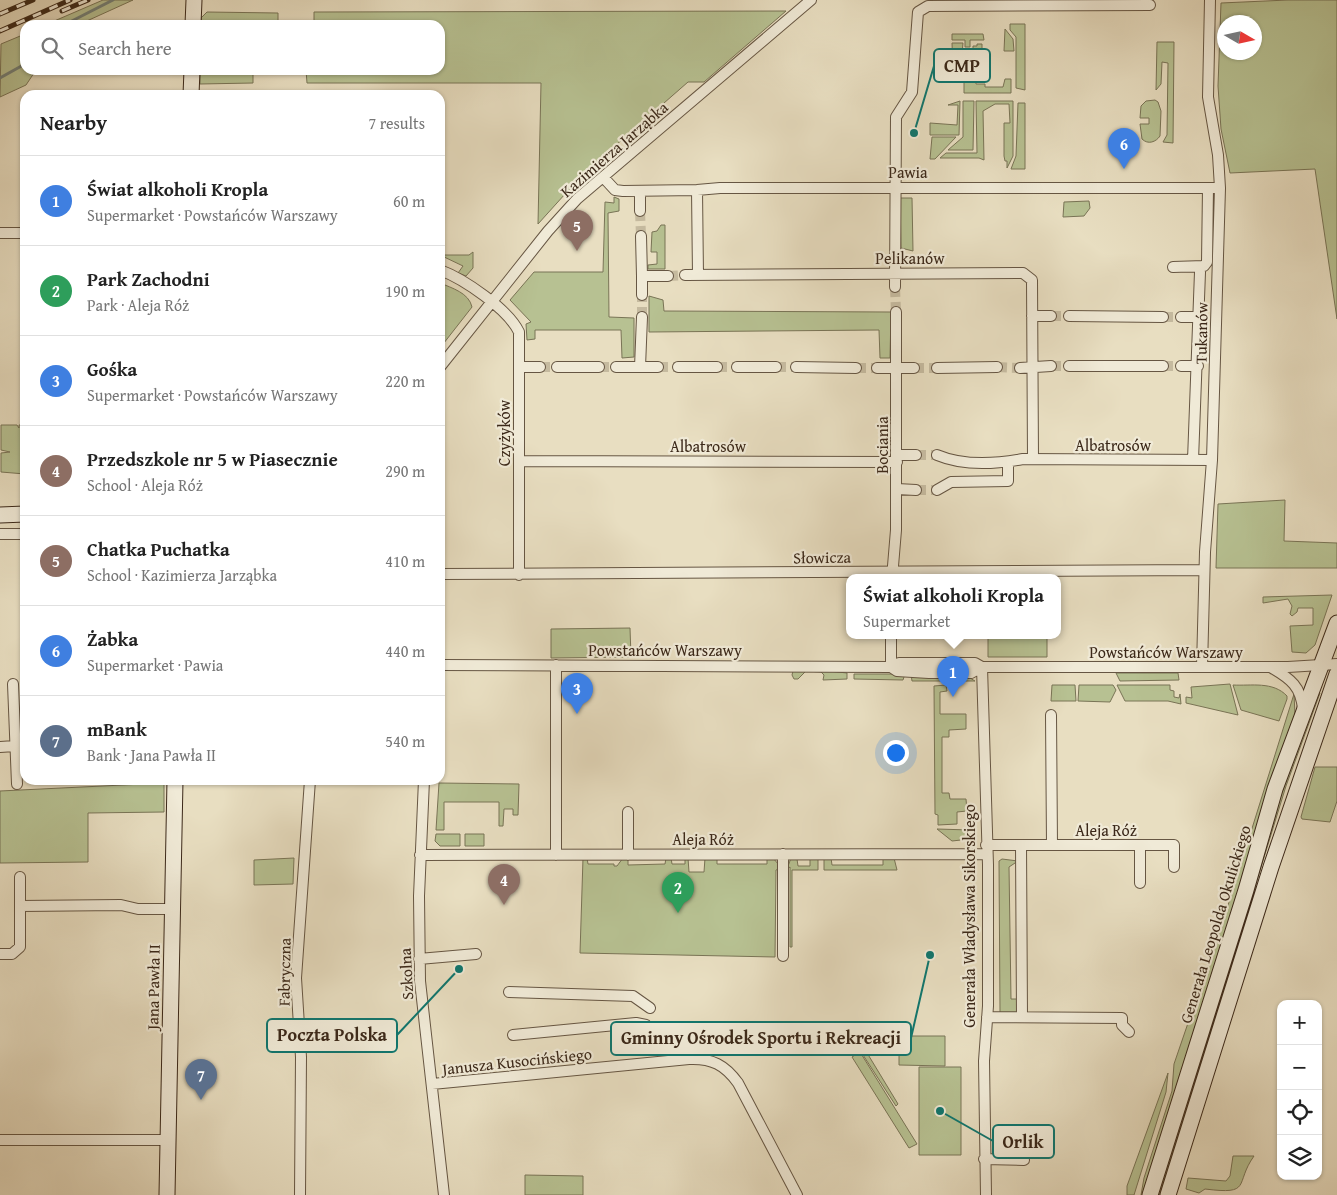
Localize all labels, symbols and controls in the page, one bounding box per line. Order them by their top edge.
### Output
north arrow [1217,15,1262,60]
search box [20,20,445,75]
icon: search [38,34,66,62]
text: Search here [78,34,172,62]
callout: CMP [934,49,990,82]
text: CMP [944,52,980,79]
street label: Kazimierza Jarząbka [555,95,674,203]
text: Nearby [40,107,107,138]
text: 7 results [368,111,425,135]
pin: 6 [1108,128,1140,169]
street label: Pawia [888,160,928,184]
text: Świat alkoholi Kropla [87,175,268,203]
text: 1 [52,189,60,213]
text: 60 m [393,189,425,213]
text: Supermarket · Powstańców Warszawy [87,203,338,227]
pin: 5 [561,210,593,251]
street label: Pelikanów [875,246,945,270]
text: Park Zachodni [87,265,210,293]
text: 2 [52,279,60,303]
text: 190 m [385,279,425,303]
text: Park · Aleja Róż [87,293,189,317]
street label: Tukanów [1188,301,1214,364]
text: Gośka [87,355,137,383]
text: 3 [52,369,60,393]
text: 220 m [385,369,425,393]
text: Supermarket · Powstańców Warszawy [87,383,338,407]
street label: Czyżyków [492,399,516,466]
street label: Bociania [870,416,894,474]
street label: Albatrosów [1075,433,1152,457]
street label: Albatrosów [670,434,747,458]
text: Przedszkole nr 5 w Piasecznie [87,445,338,473]
text: 4 [52,459,60,483]
text: 290 m [385,459,425,483]
text: School · Aleja Róż [87,473,203,497]
text: Chatka Puchatka [87,535,230,563]
street label: Słowicza [793,544,852,570]
text: 5 [52,549,60,573]
text: 410 m [385,549,425,573]
text: School · Kazimierza Jarząbka [87,563,277,587]
popup [846,574,1061,639]
text: Świat alkoholi Kropla [863,581,1044,609]
text: Supermarket [863,609,950,633]
text: Żabka [87,625,138,653]
street label: Powstańców Warszawy [588,638,742,662]
text: 6 [52,639,60,663]
text: 440 m [385,639,425,663]
street label: Powstańców Warszawy [1089,640,1243,664]
text: Supermarket · Pawia [87,653,223,677]
pin: 1 [937,656,969,697]
pin: 3 [561,673,593,714]
text: mBank [87,715,147,743]
text: 7 [52,729,60,753]
text: 540 m [385,729,425,753]
your location [883,740,909,766]
text: Bank · Jana Pawła II [87,743,216,767]
street label: Generała Władysława Sikorskiego [957,804,981,1028]
street label: Aleja Róż [1075,818,1137,842]
street label: Generała Leopolda Okulickiego [1173,822,1257,1026]
street label: Aleja Róż [672,827,734,851]
pin: 4 [488,864,520,905]
pin: 2 [662,872,694,913]
street label: Fabryczna [271,937,297,1006]
street label: Jana Pawła II [140,944,166,1032]
street label: Szkolna [393,947,419,1001]
map controls [1277,1000,1322,1180]
button: + [1277,1000,1322,1045]
callout: Poczta Polska [267,1019,397,1052]
text: Poczta Polska [277,1021,388,1048]
callout: Gminny Ośrodek Sportu i Rekreacji [611,1022,911,1055]
text: Gminny Ośrodek Sportu i Rekreacji [621,1024,901,1051]
street label: Janusza Kusocińskiego [439,1041,593,1081]
button: − [1277,1045,1322,1090]
pin: 7 [185,1059,217,1100]
button: locate [1277,1090,1322,1135]
callout: Orlik [993,1125,1054,1158]
text: Orlik [1003,1128,1044,1155]
button: layers [1277,1135,1322,1180]

